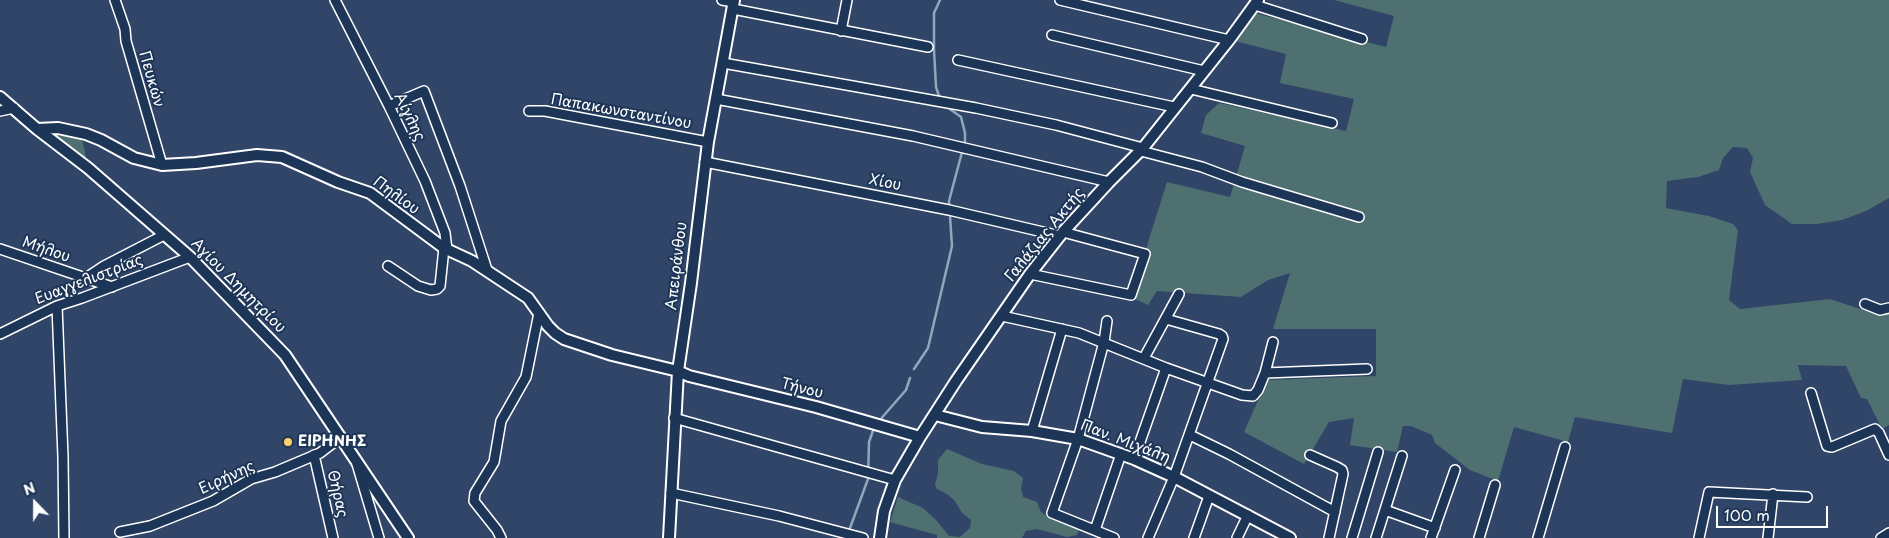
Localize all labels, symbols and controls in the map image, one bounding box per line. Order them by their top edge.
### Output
street label: Πευκών [134,49,168,109]
street label: Αίγλης [390,90,428,144]
street label: Παπακωνσταντίνου [549,91,693,133]
street label: Χίου [867,171,903,195]
street label: Πηλίου [369,173,423,219]
street label: Γαλάζιας Ακτής [1002,184,1088,286]
street label: Απειράνθου [663,221,691,311]
street label: Μήλου [20,233,72,267]
street label: Αγίου Δημητρίου [187,235,289,337]
street label: Ευαγγελιστρίας [33,251,145,309]
street label: Τήνου [779,375,825,403]
street label: Παν. Μιχάλη [1077,417,1173,467]
place label: ΕΙΡΗΝΗΣ [298,433,366,451]
marker: ΕΙΡΗΝΗΣ [282,436,294,448]
street label: Ειρήνης [196,457,258,499]
street label: Θήρας [323,469,351,519]
text: N [20,477,38,500]
north arrow [10,478,60,528]
scale bar [1719,496,1832,528]
text: 100 m [1724,503,1770,526]

